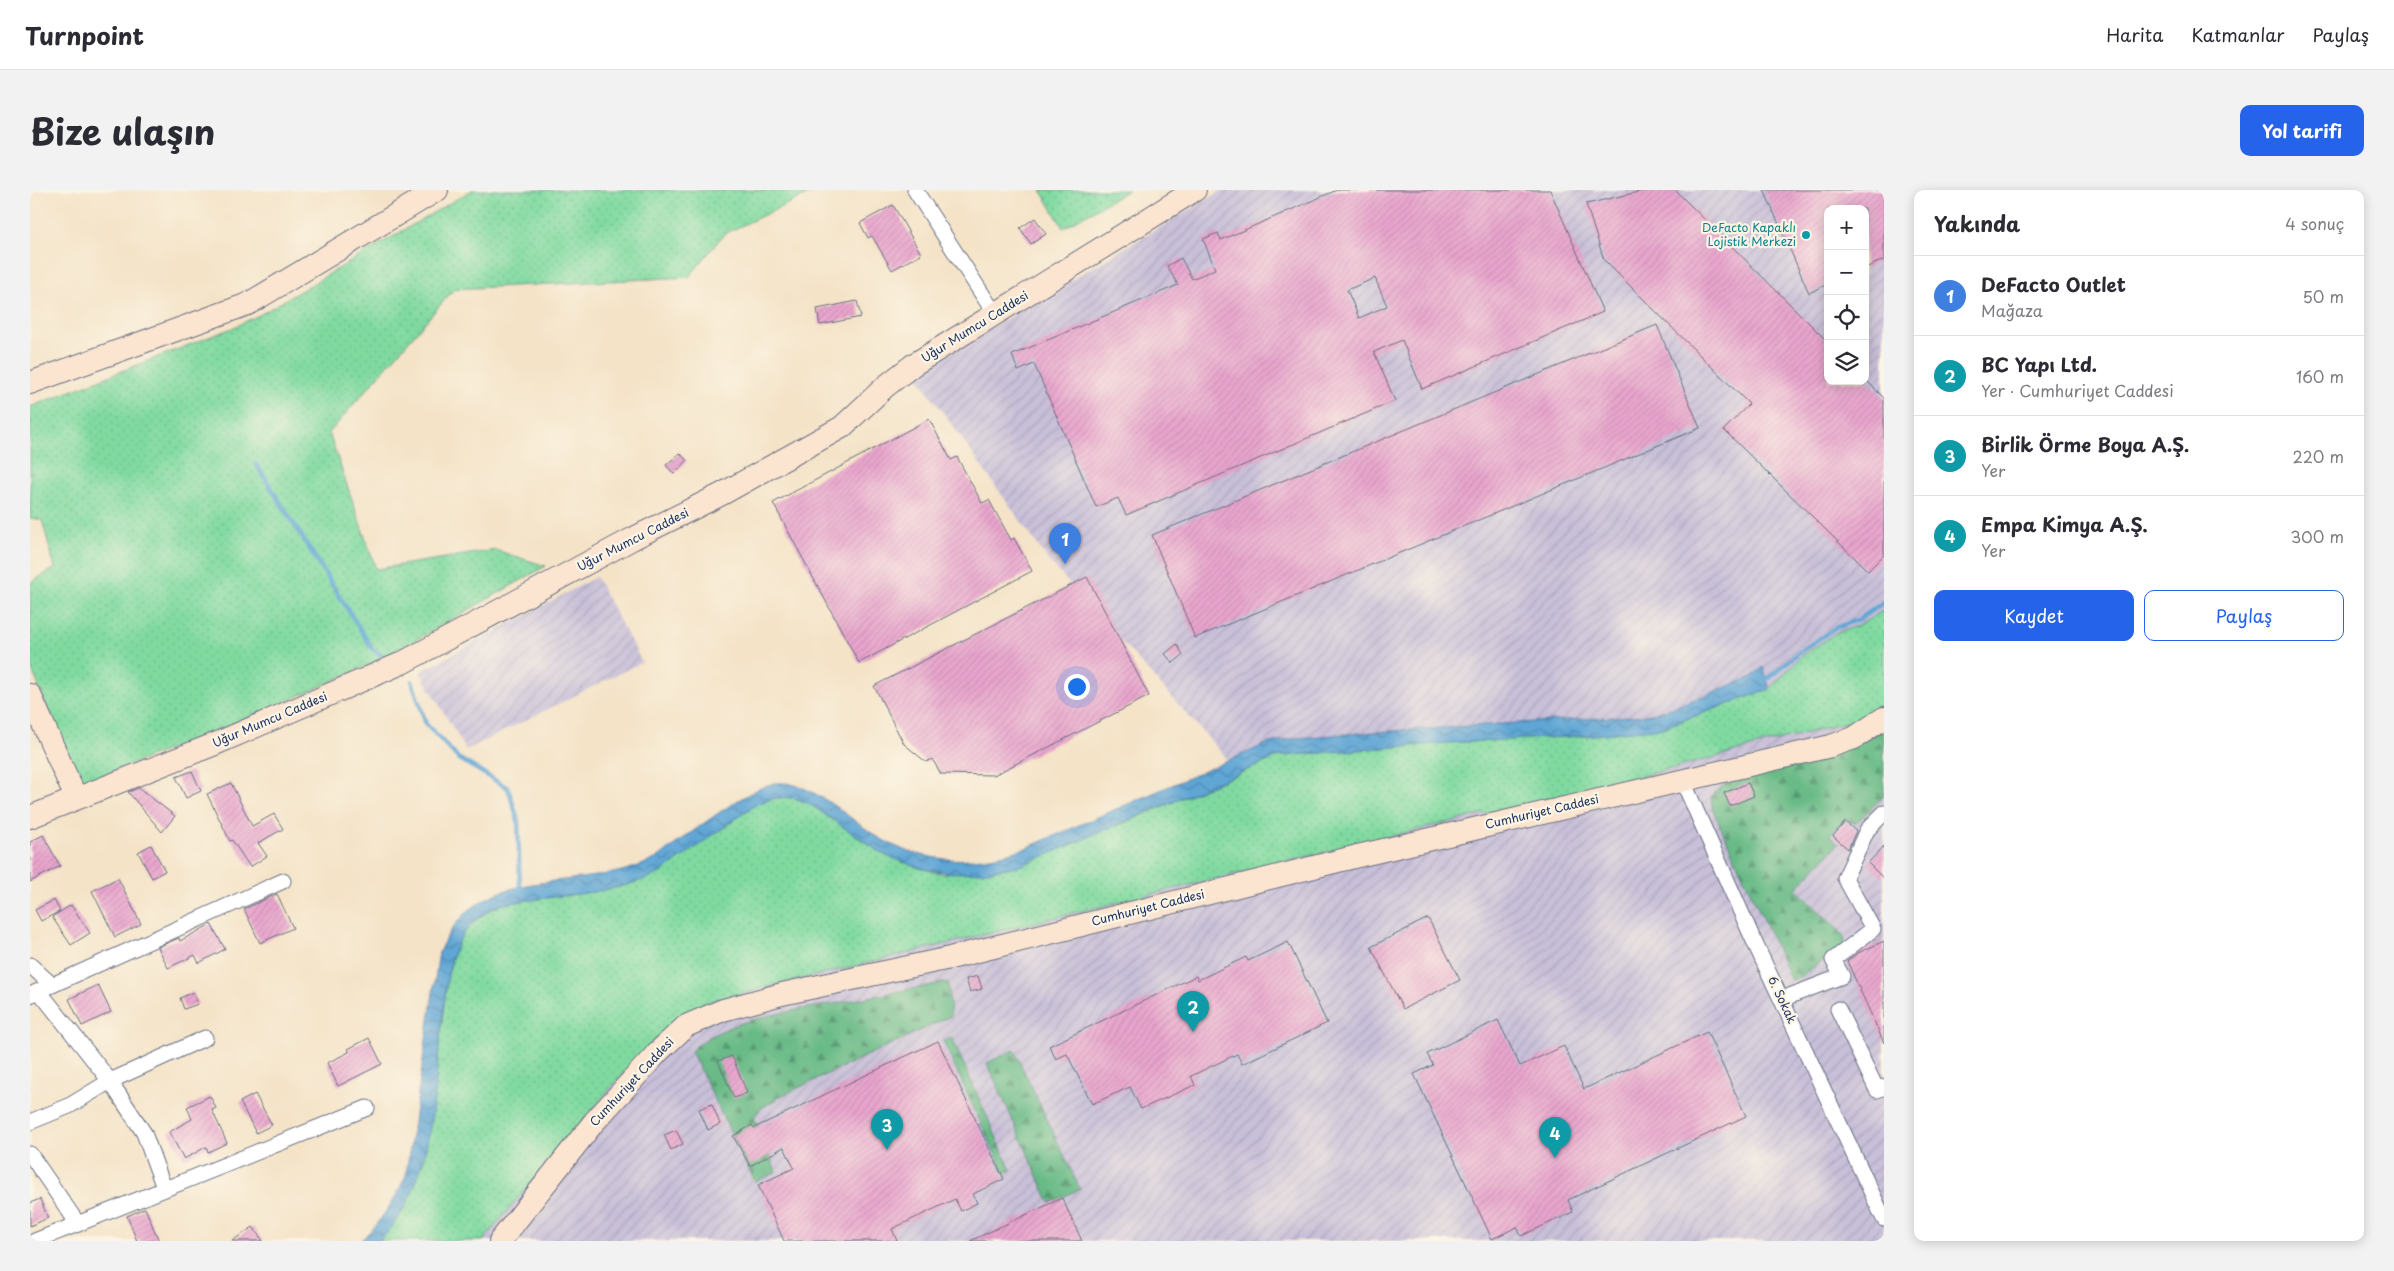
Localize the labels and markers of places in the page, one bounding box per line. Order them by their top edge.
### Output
place label: DeFacto Kapaklı Lojistik Merkezi [1702,218,1796,250]
marker: DeFacto Kapaklı Lojistik Merkezi [1800,229,1812,241]
pin: 1 [1049,523,1081,564]
pin: 2 [1177,991,1209,1032]
pin: 3 [871,1109,903,1150]
pin: 4 [1539,1117,1571,1158]

